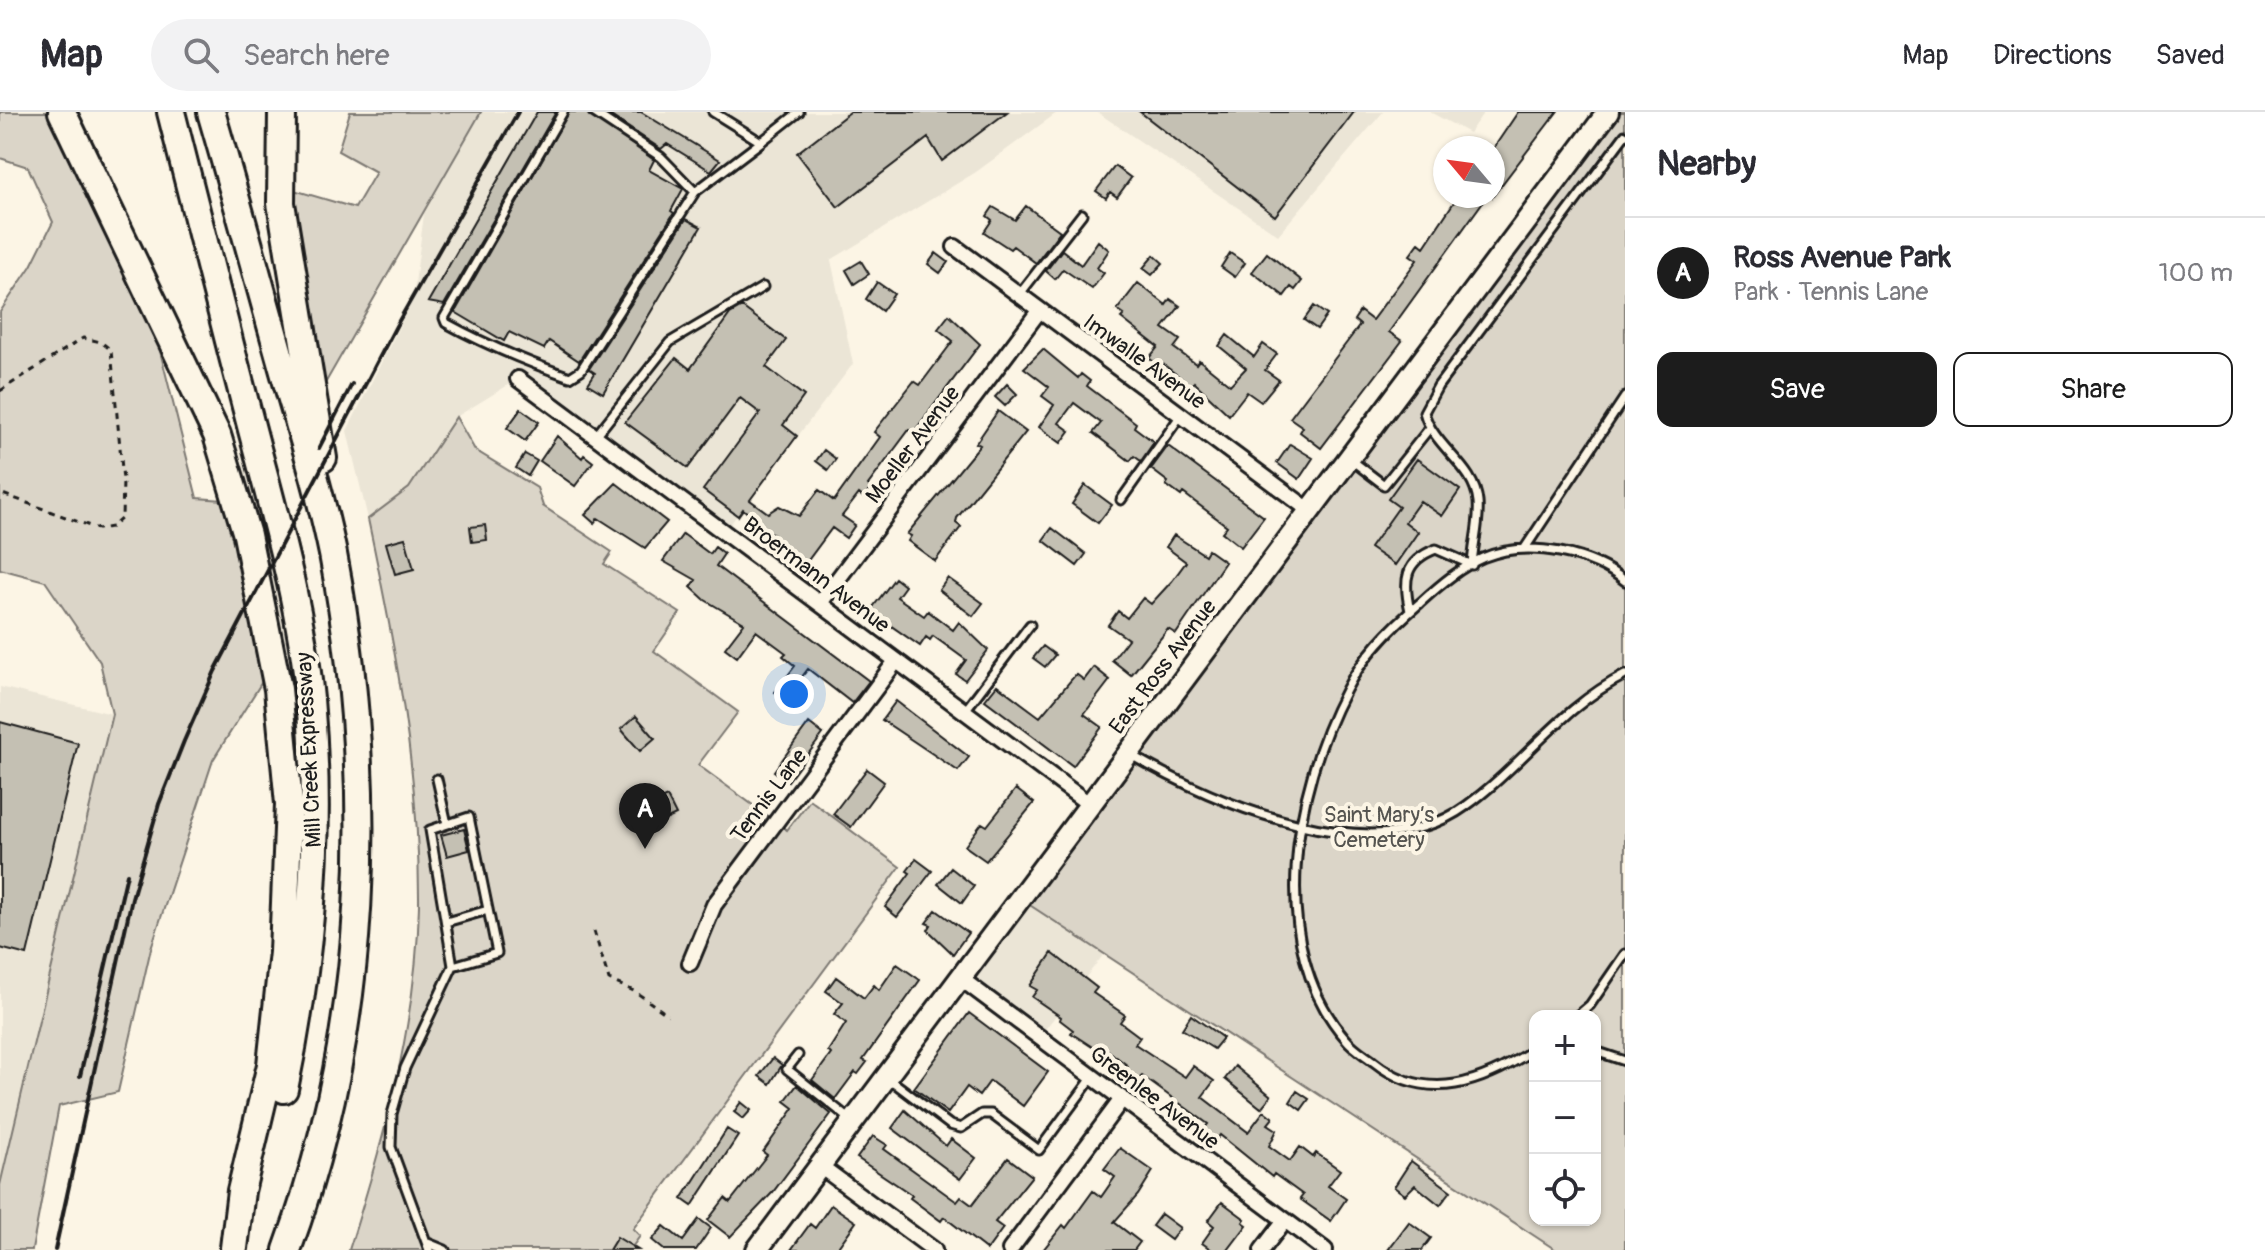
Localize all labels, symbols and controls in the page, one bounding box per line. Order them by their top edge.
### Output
search box [151,19,711,91]
text: Map [40,31,103,79]
icon: search [179,33,223,77]
text: Search here [243,37,390,74]
text: Map [1902,38,1949,73]
text: Directions [1993,38,2112,73]
text: Saved [2156,38,2225,73]
north arrow [1433,136,1505,208]
text: Nearby [1657,143,1756,186]
text: Ross Avenue Park [1733,239,1951,276]
text: A [1675,257,1691,289]
text: 100 m [2159,257,2233,289]
text: Park · Tennis Lane [1733,276,1928,308]
street label: Imwalle Avenue [1078,308,1211,416]
button: Save [1657,352,1937,427]
button: Share [1953,352,2233,427]
street label: Moeller Avenue [859,380,966,509]
street label: Broermann Avenue [737,510,896,639]
street label: East Ross Avenue [1103,593,1223,740]
street label: Mill Creek Expressway [290,651,328,848]
your location [774,674,814,714]
street label: Tennis Lane [725,743,813,848]
pin: A [619,783,671,849]
park label: Saint Mary’s Cemetery [1324,801,1434,854]
map controls [1529,1010,1601,1226]
button: + [1529,1010,1601,1082]
street label: Greenlee Avenue [1084,1040,1225,1156]
button: − [1529,1082,1601,1154]
button: locate [1529,1154,1601,1226]

